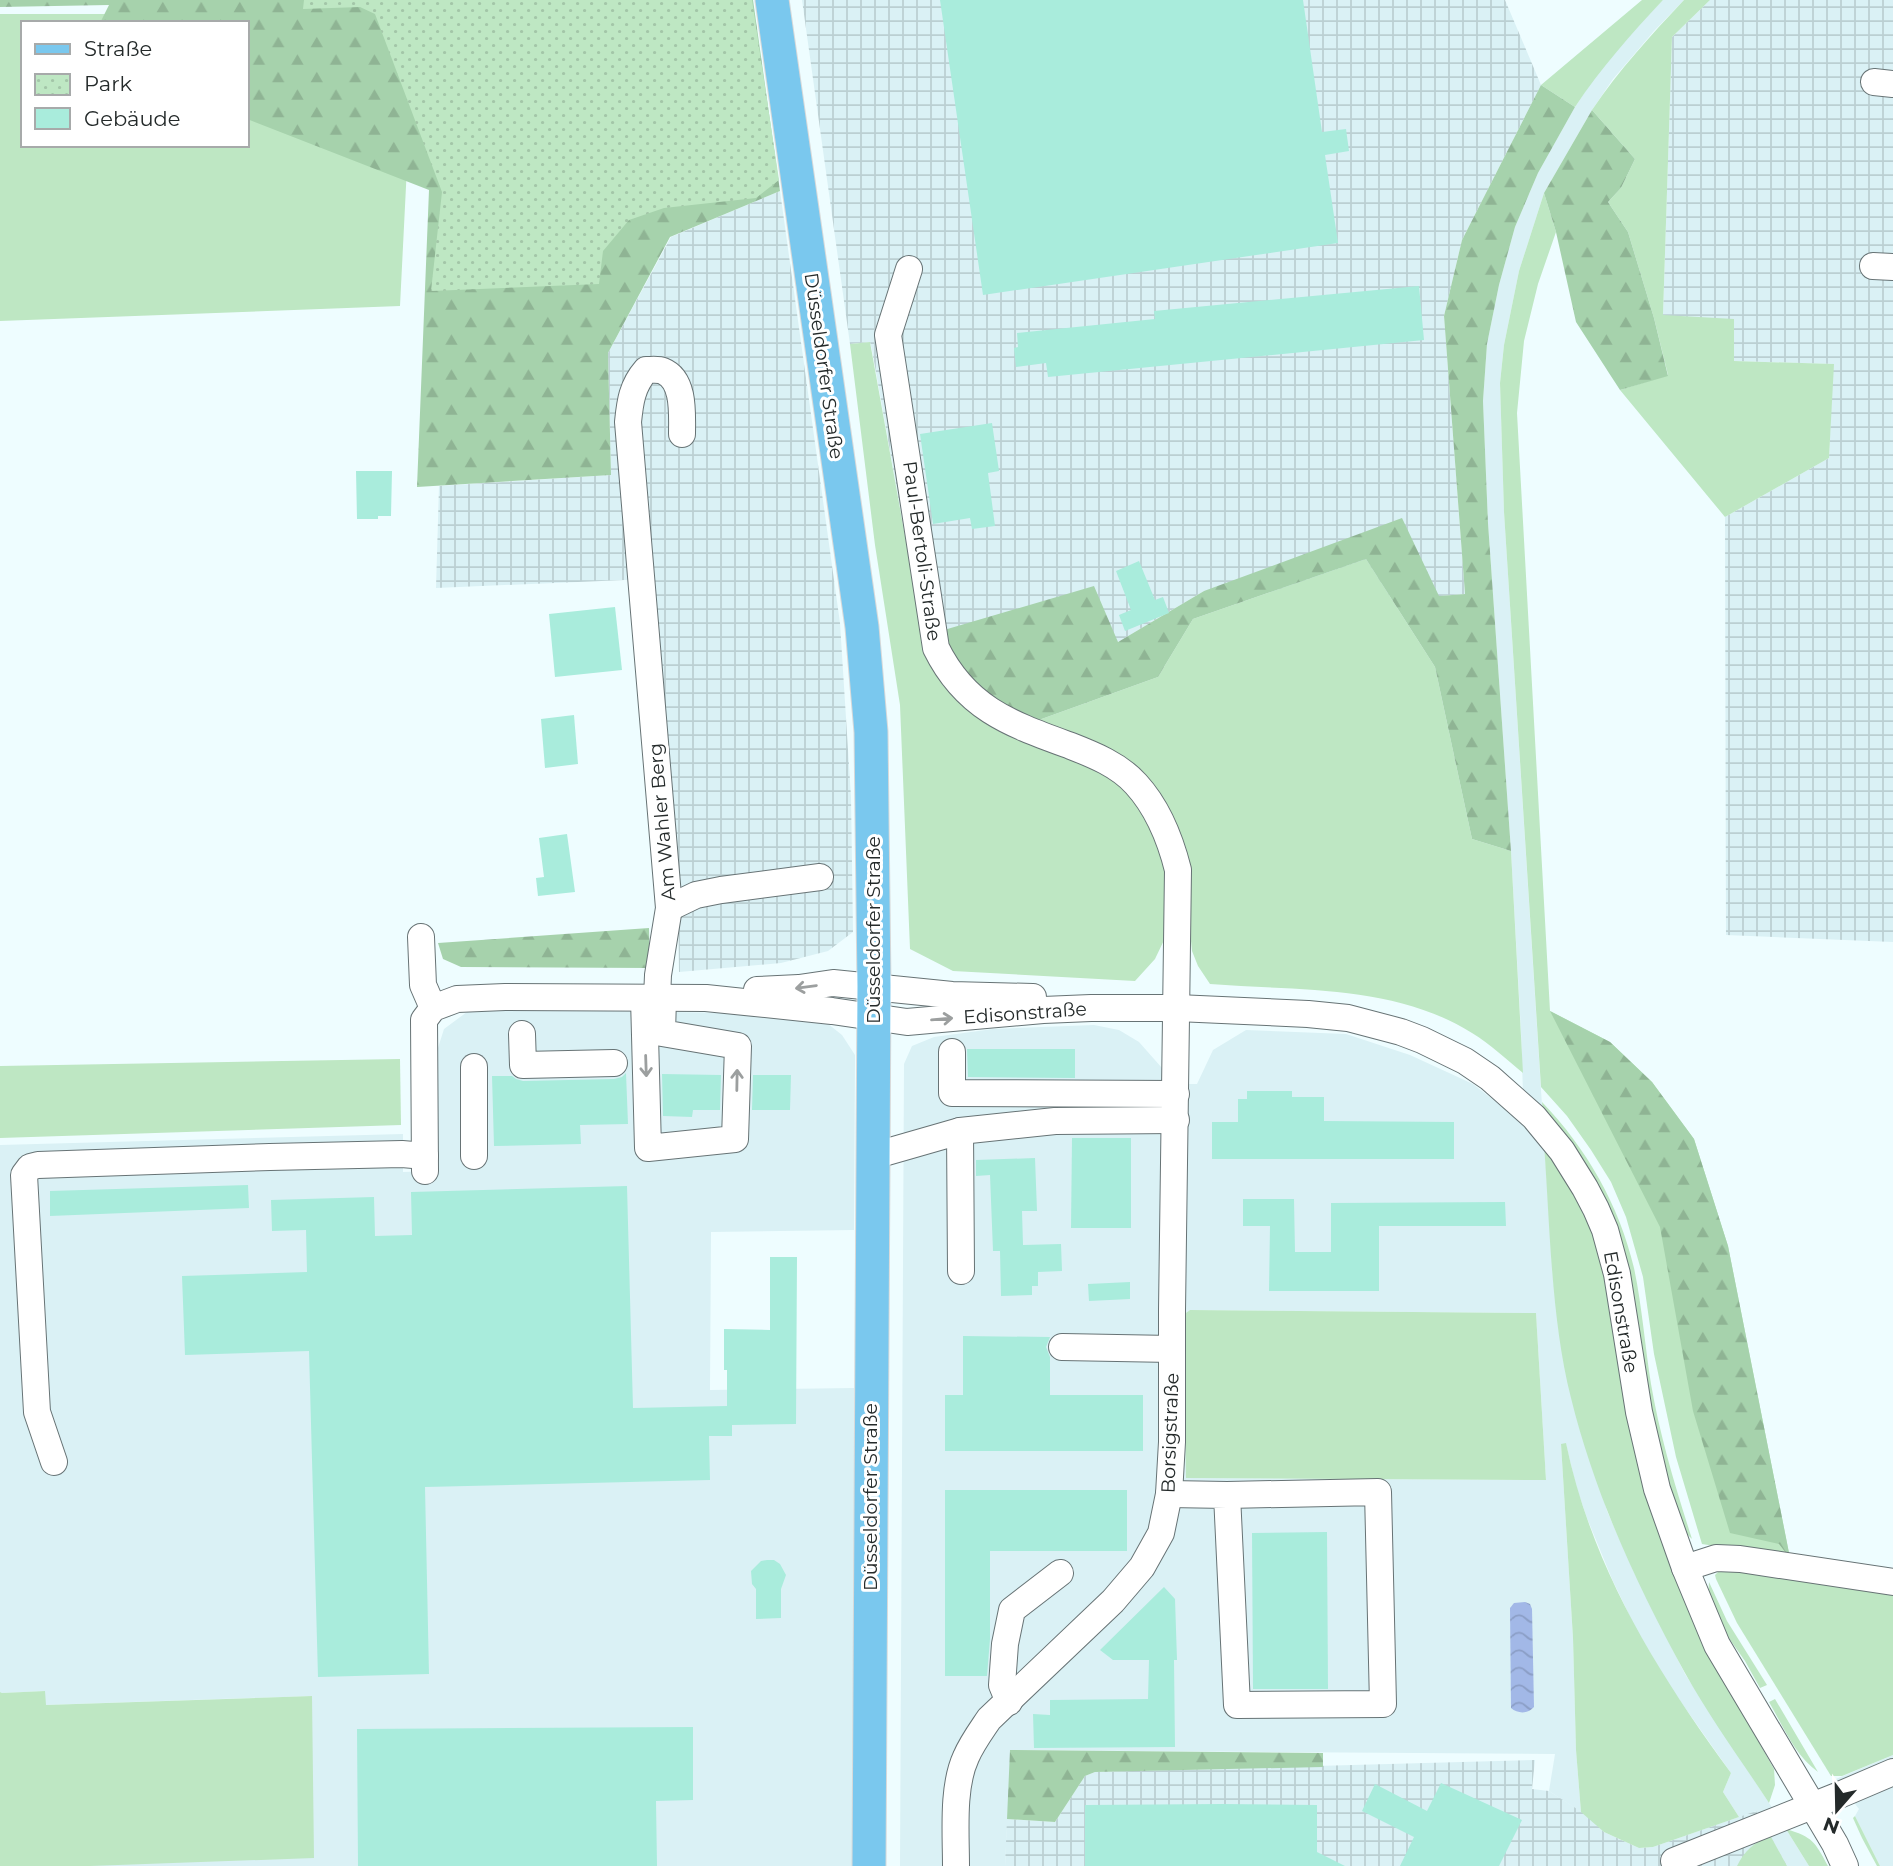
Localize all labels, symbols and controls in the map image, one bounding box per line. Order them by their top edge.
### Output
legend [21,21,248,147]
text: Straße [84,36,152,61]
text: Park [84,71,132,96]
text: Gebäude [84,106,181,131]
street label: Düsseldorfer Straße [800,271,848,461]
street label: Paul-Bertoli-Straße [898,460,946,642]
street label: Am Wahler Berg [644,742,680,902]
street label: Düsseldorfer Straße [862,836,885,1024]
one-way arrow [796,981,818,994]
street label: Edisonstraße [962,997,1088,1029]
one-way arrow [930,1012,952,1025]
one-way arrow [639,1054,652,1077]
one-way arrow [730,1069,743,1092]
street label: Edisonstraße [1599,1249,1643,1375]
street label: Borsigstraße [1156,1372,1184,1494]
street label: Düsseldorfer Straße [859,1403,882,1591]
north arrow [1802,1775,1872,1845]
text: N [1820,1812,1843,1839]

